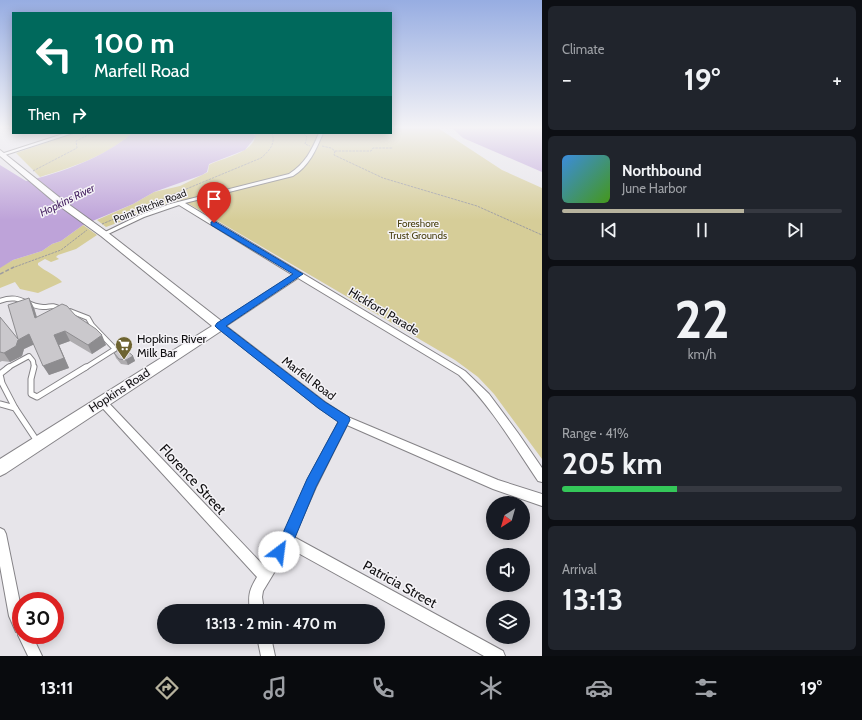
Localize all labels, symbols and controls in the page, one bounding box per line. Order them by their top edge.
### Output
text: 100 m [94,26,175,60]
icon: left [28,28,80,80]
text: Climate [562,41,604,57]
text: Marfell Road [94,60,189,82]
text: 19° [684,61,720,98]
text: − [562,66,572,93]
text: + [832,66,842,93]
icon: right [68,104,90,126]
text: Then [28,106,60,124]
text: Northbound [622,162,702,180]
water label: Hopkins River [37,180,97,219]
text: June Harbor [622,180,687,196]
pin [197,182,231,223]
street label: Point Ritchie Road [112,186,188,226]
icon: arrive [203,188,225,210]
park label: Foreshore Trust Grounds [389,217,447,242]
icon: previous [598,219,620,241]
icon: pause [691,219,713,241]
icon: next [784,219,806,241]
street label: Hickford Parade [346,284,422,338]
text: 22 [674,288,730,351]
place label: Hopkins River Milk Bar [137,331,207,360]
supermarket icon: Hopkins River Milk Bar [114,335,134,360]
text: km/h [688,346,716,362]
street label: Marfell Road [279,353,339,403]
street label: Hopkins Road [86,365,152,415]
text: Range · 41% [562,425,629,441]
street label: Florence Street [156,440,230,518]
text: 205 km [562,445,663,482]
north arrow [486,496,530,540]
map controls [486,496,530,644]
position arrow [258,531,300,573]
button: sound [486,548,530,592]
street label: Patricia Street [360,556,440,612]
text: Arrival [562,561,597,577]
text: 13:13 [562,581,623,618]
speed limit sign: 30 [12,592,64,644]
button: layers [486,600,530,644]
text: 13:13 · 2 min · 470 m [205,615,337,633]
icon: directions [153,674,181,702]
icon: music [261,674,289,702]
icon: phone [369,674,397,702]
icon: climate [477,674,505,702]
icon: car [585,674,613,702]
icon: filters [692,674,720,702]
text: 13:11 [40,677,74,699]
text: 19° [800,677,822,699]

